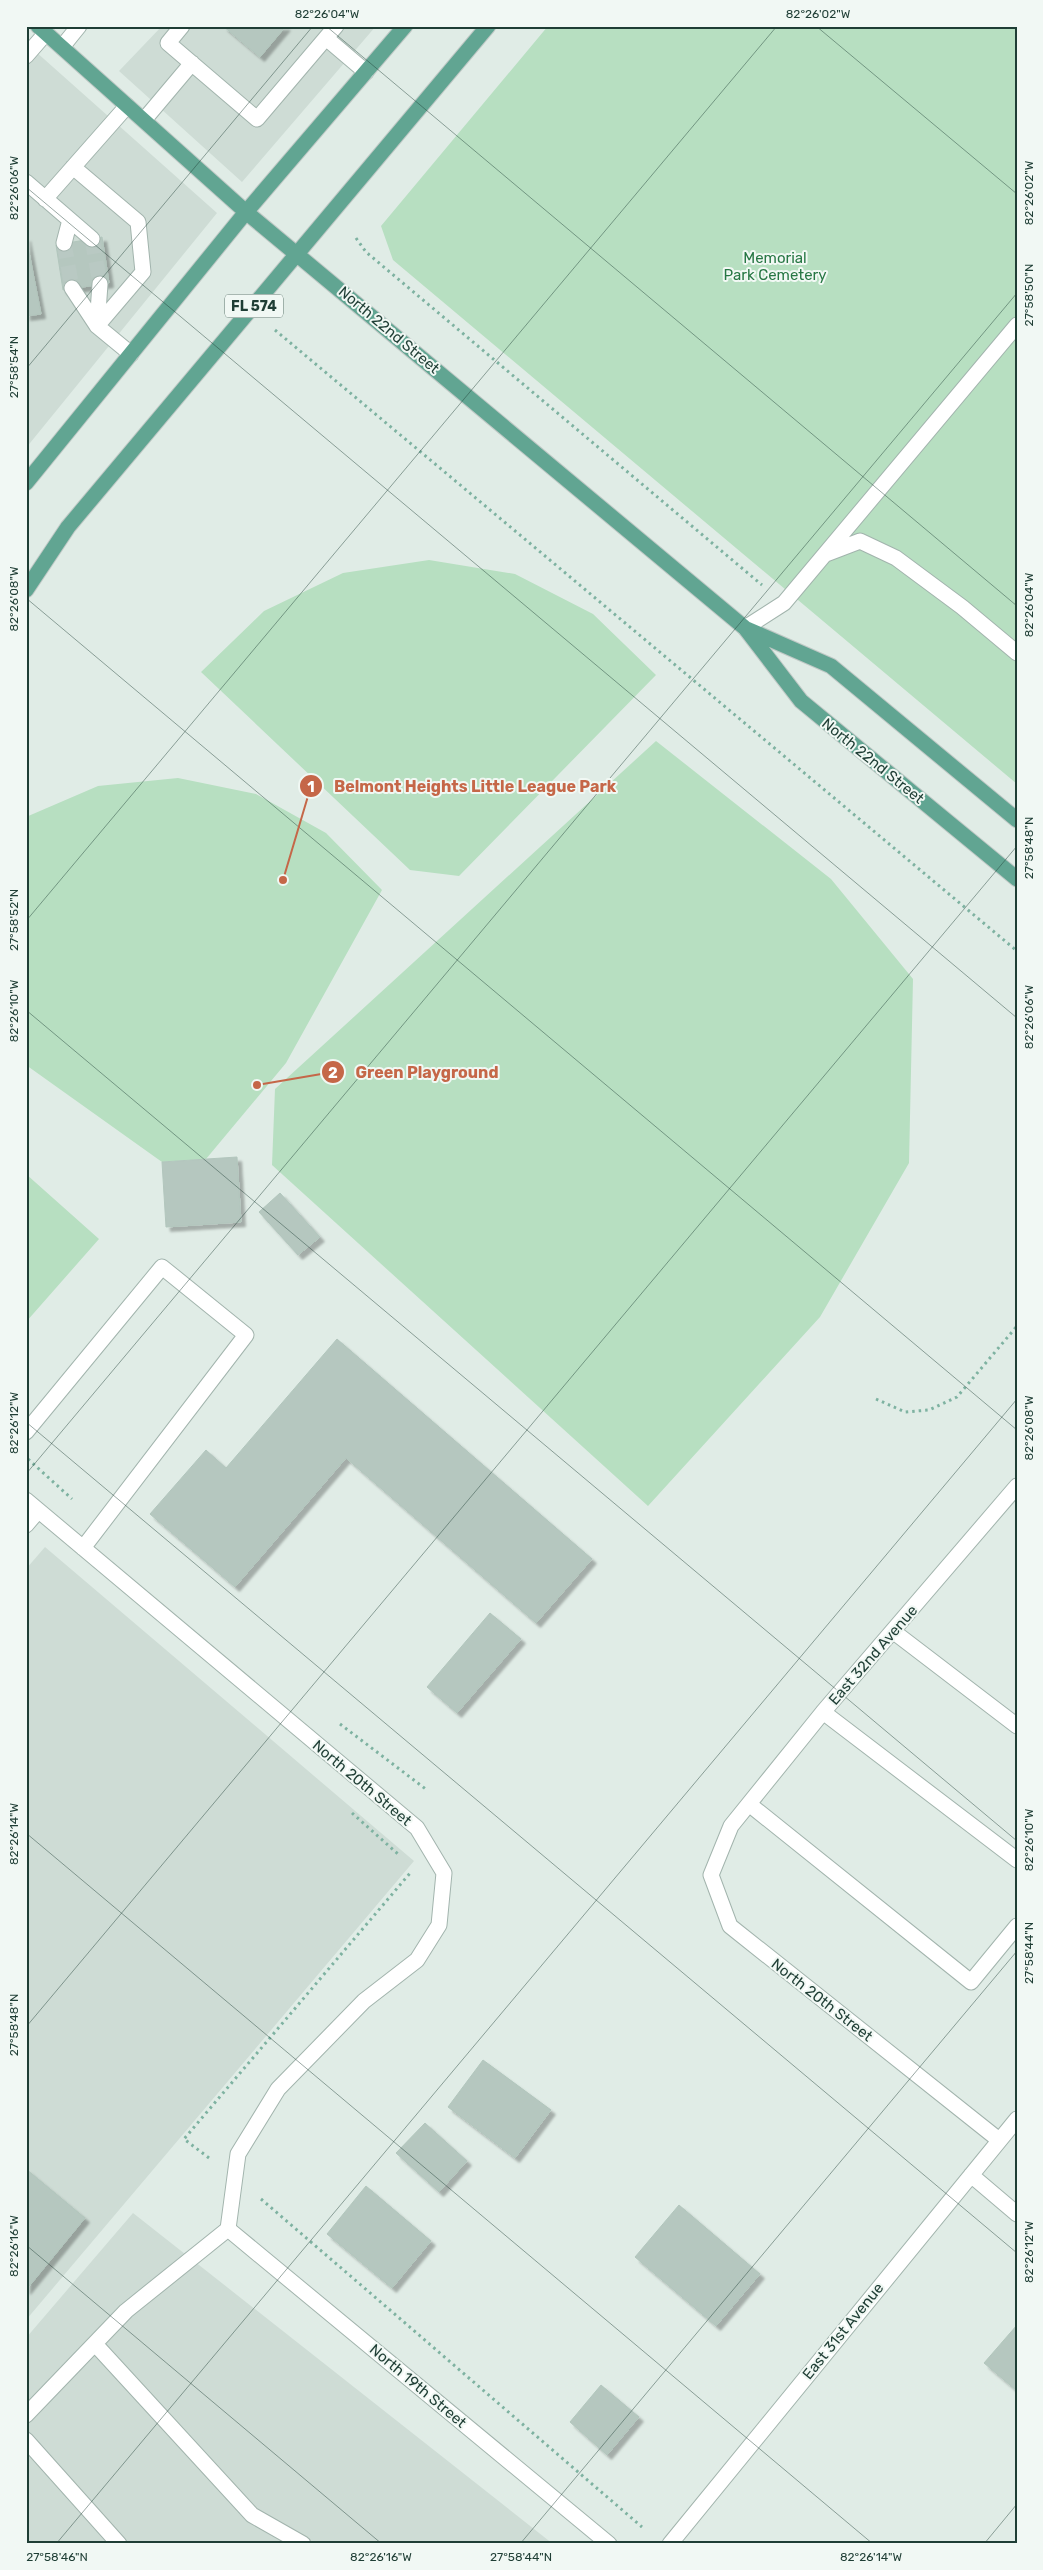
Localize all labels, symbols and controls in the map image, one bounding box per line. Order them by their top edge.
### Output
text: 82°26'04"W [295,7,360,21]
text: 82°26'02"W [786,7,851,21]
text: 82°26'06"W [7,155,21,220]
text: 82°26'02"W [1022,160,1036,225]
park label: Memorial Park Cemetery [723,249,827,284]
text: 27°58'50"N [1022,264,1036,326]
street label: North 22nd Street [335,283,443,378]
road number: FL 574 [225,294,283,318]
text: 27°58'54"N [7,336,21,398]
text: 82°26'08"W [7,566,21,632]
text: 82°26'04"W [1022,572,1036,637]
street label: North 22nd Street [818,714,928,808]
callout: Belmont Heights Little League Park [299,771,626,802]
text: Belmont Heights Little League Park [334,777,617,796]
text: 1 [307,778,315,796]
text: 27°58'48"N [1022,817,1036,879]
text: 27°58'52"N [7,889,21,951]
text: 82°26'10"W [7,979,21,1042]
text: 82°26'06"W [1022,984,1036,1049]
callout: Green Playground [321,1057,509,1088]
text: Green Playground [356,1063,499,1082]
text: 2 [328,1064,338,1082]
text: 82°26'12"W [7,1392,21,1454]
text: 82°26'08"W [1022,1395,1036,1461]
street label: East 32nd Avenue [825,1601,921,1709]
street label: North 20th Street [309,1736,415,1830]
text: 82°26'14"W [7,1803,21,1865]
text: 82°26'10"W [1022,1808,1036,1871]
text: 27°58'44"N [1022,1922,1036,1984]
street label: North 20th Street [768,1955,876,2045]
text: 27°58'48"N [7,1994,21,2056]
text: 82°26'16"W [7,2215,21,2277]
text: 82°26'12"W [1022,2221,1036,2283]
street label: East 31st Avenue [799,2279,887,2383]
street label: North 19th Street [366,2340,470,2432]
text: 27°58'46"N [26,2550,88,2564]
text: 82°26'16"W [350,2550,412,2564]
text: 27°58'44"N [490,2550,552,2564]
text: 82°26'14"W [840,2550,902,2564]

